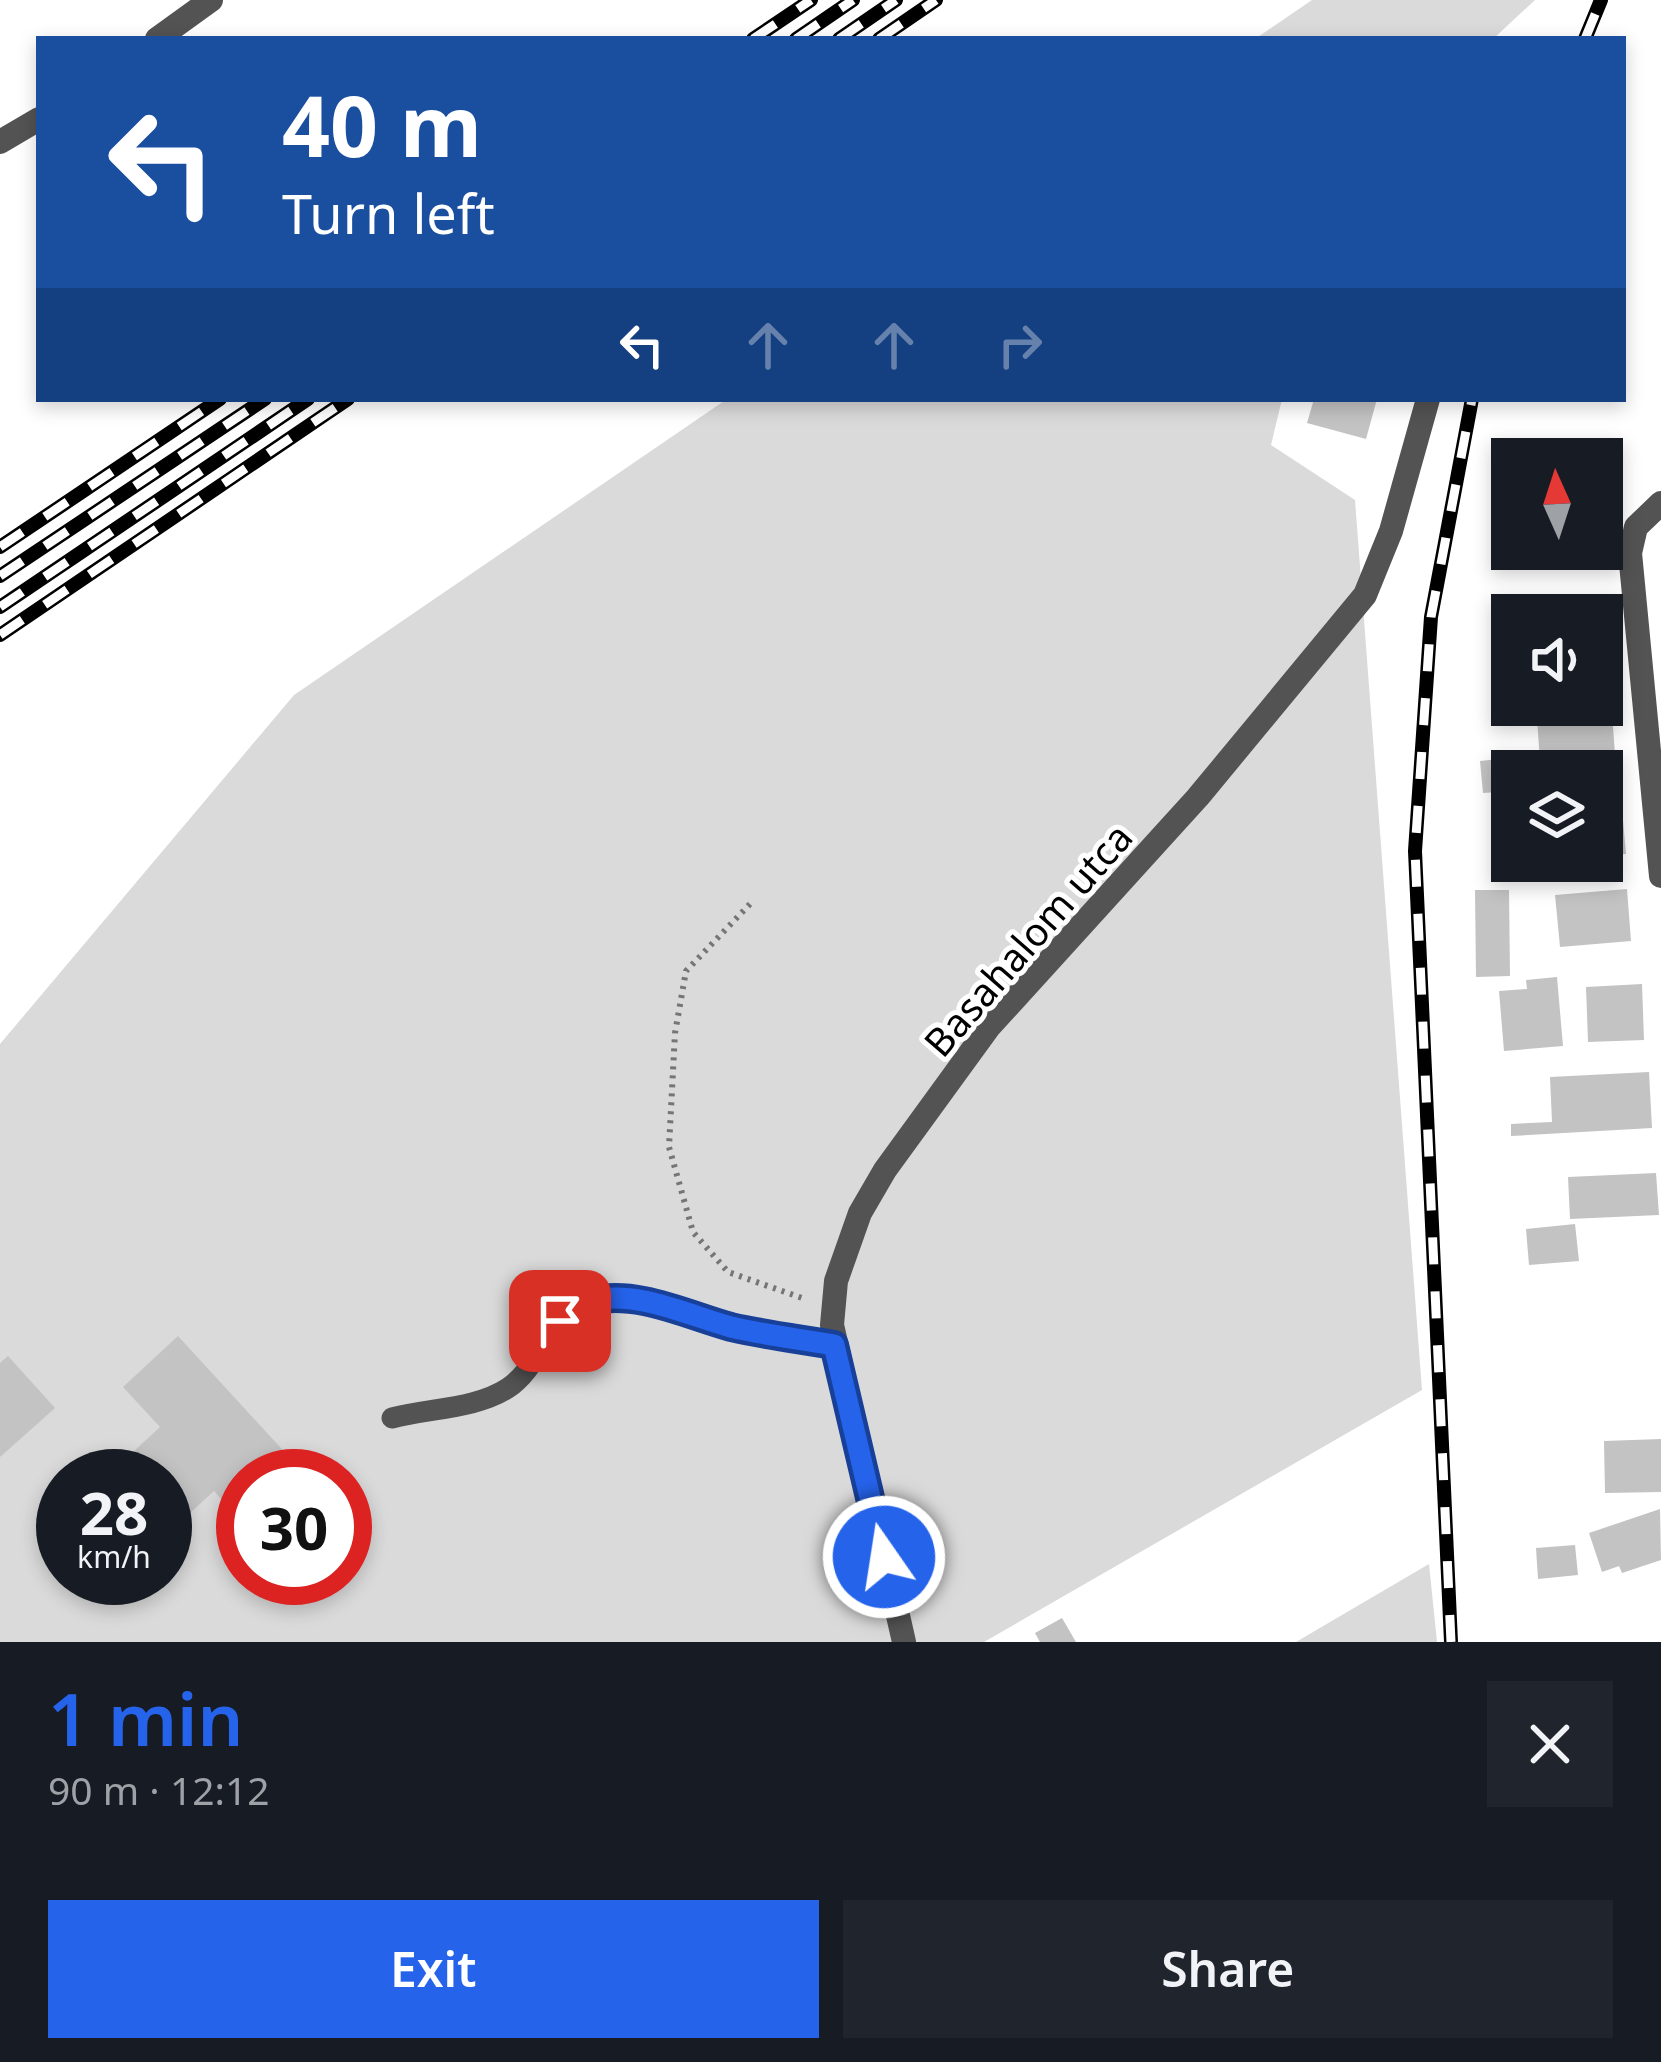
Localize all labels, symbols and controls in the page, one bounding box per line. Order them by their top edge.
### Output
text: 40 m [282,67,482,182]
icon: left [84,84,240,240]
text: Turn left [282,176,495,250]
icon: left [609,312,675,378]
icon: ahead [735,312,801,378]
icon: ahead [861,312,927,378]
icon: right [987,312,1053,378]
north arrow [1491,438,1623,570]
map controls [1491,438,1623,882]
button: sound [1491,594,1623,726]
button: layers [1491,750,1623,882]
street label: Basahalom utca [911,811,1143,1067]
pin [509,1270,611,1372]
icon: arrive [527,1288,593,1354]
speed limit sign: 30 [216,1449,372,1605]
text: 28 [80,1471,148,1553]
position arrow [821,1494,947,1620]
text: km/h [77,1536,151,1577]
text: 1 min [48,1669,243,1767]
button: close [1487,1681,1613,1807]
text: 90 m · 12:12 [48,1763,270,1816]
button: Exit [48,1900,819,2038]
button: Share [843,1900,1613,2038]

